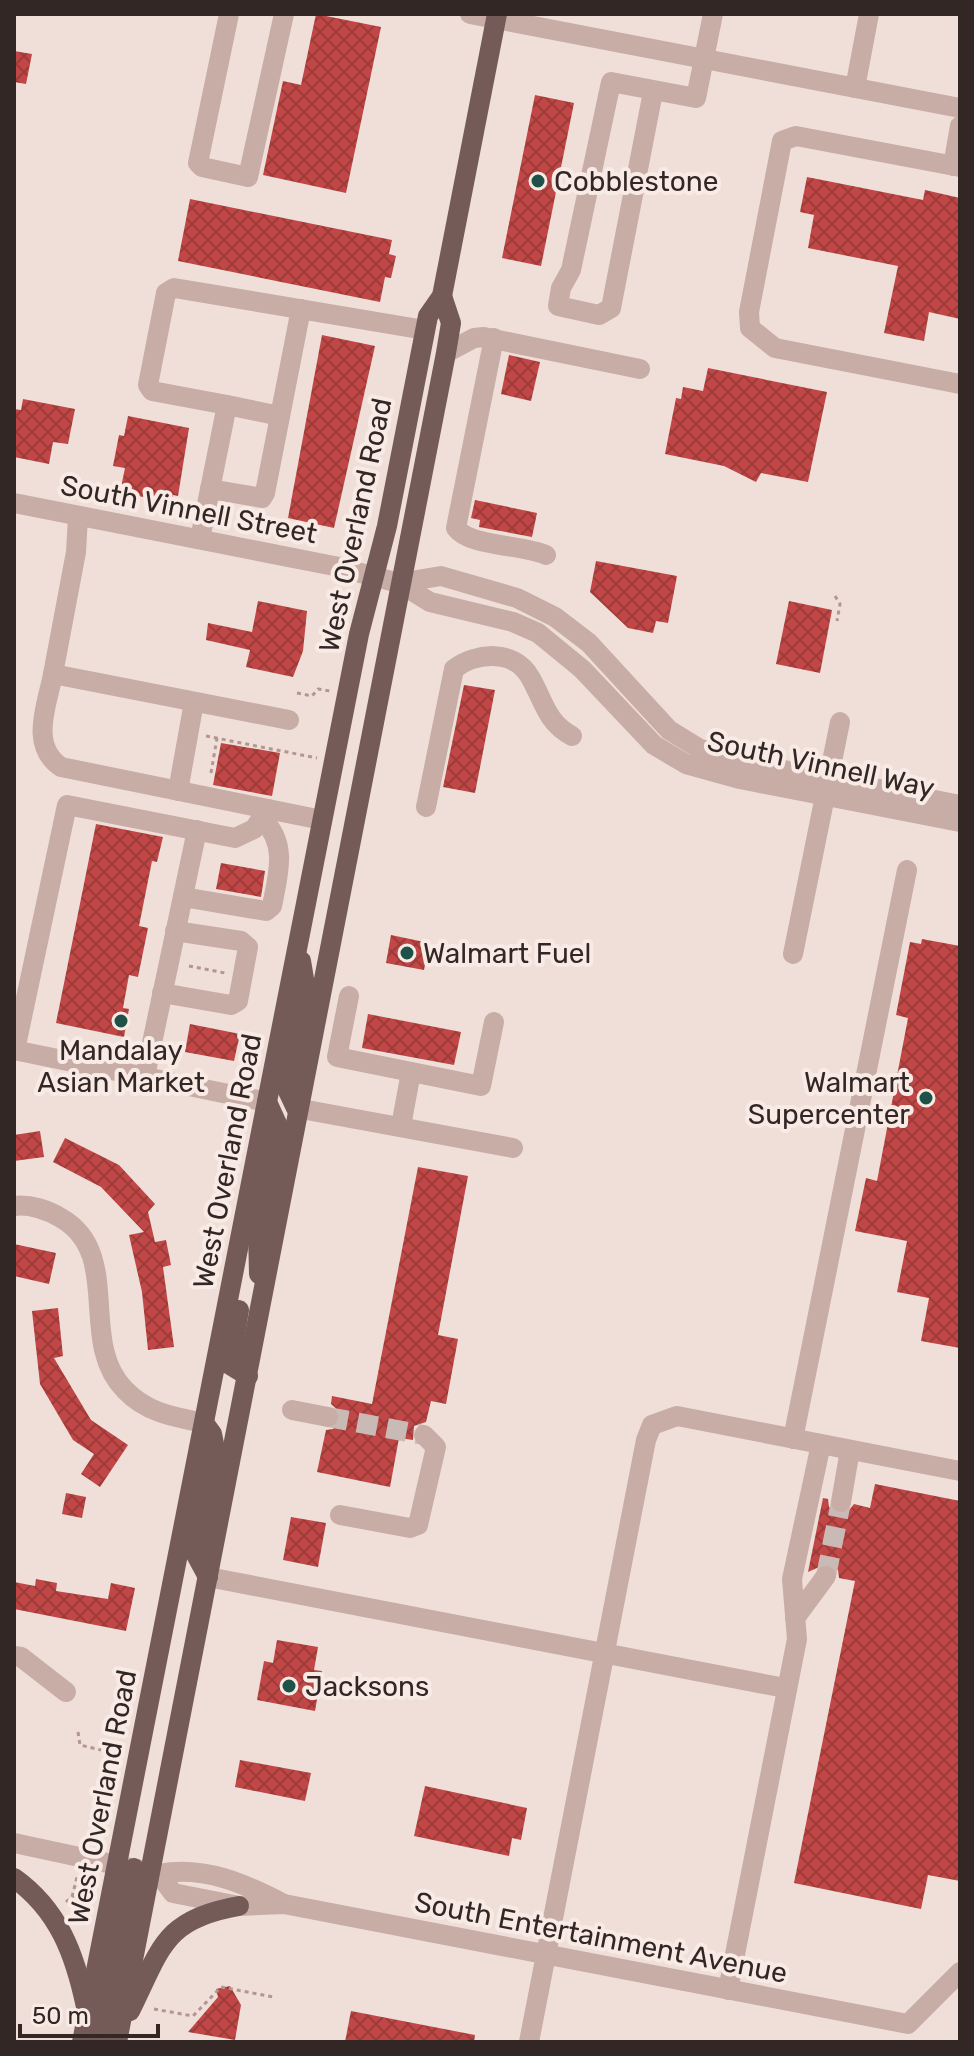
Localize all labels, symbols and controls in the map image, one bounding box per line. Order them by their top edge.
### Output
place label: Cobblestone [554,165,718,198]
marker: Cobblestone [529,172,547,190]
street label: West Overland Road [312,395,399,655]
street label: South Vinnell Street [58,468,320,551]
street label: South Vinnell Way [704,724,938,805]
place label: Walmart Fuel [423,937,591,970]
marker: Walmart Fuel [398,944,416,962]
marker: Mandalay Asian Market [112,1012,130,1030]
street label: West Overland Road [187,1031,268,1291]
place label: Mandalay Asian Market [37,1034,205,1099]
place label: Walmart Supercenter [748,1066,910,1131]
marker: Walmart Supercenter [917,1089,935,1107]
street label: West Overland Road [62,1667,143,1927]
place label: Jacksons [305,1670,429,1703]
marker: Jacksons [280,1677,298,1695]
street label: South Entertainment Avenue [412,1885,790,1990]
scale bar [20,1988,158,2038]
text: 50 m [32,2002,89,2030]

